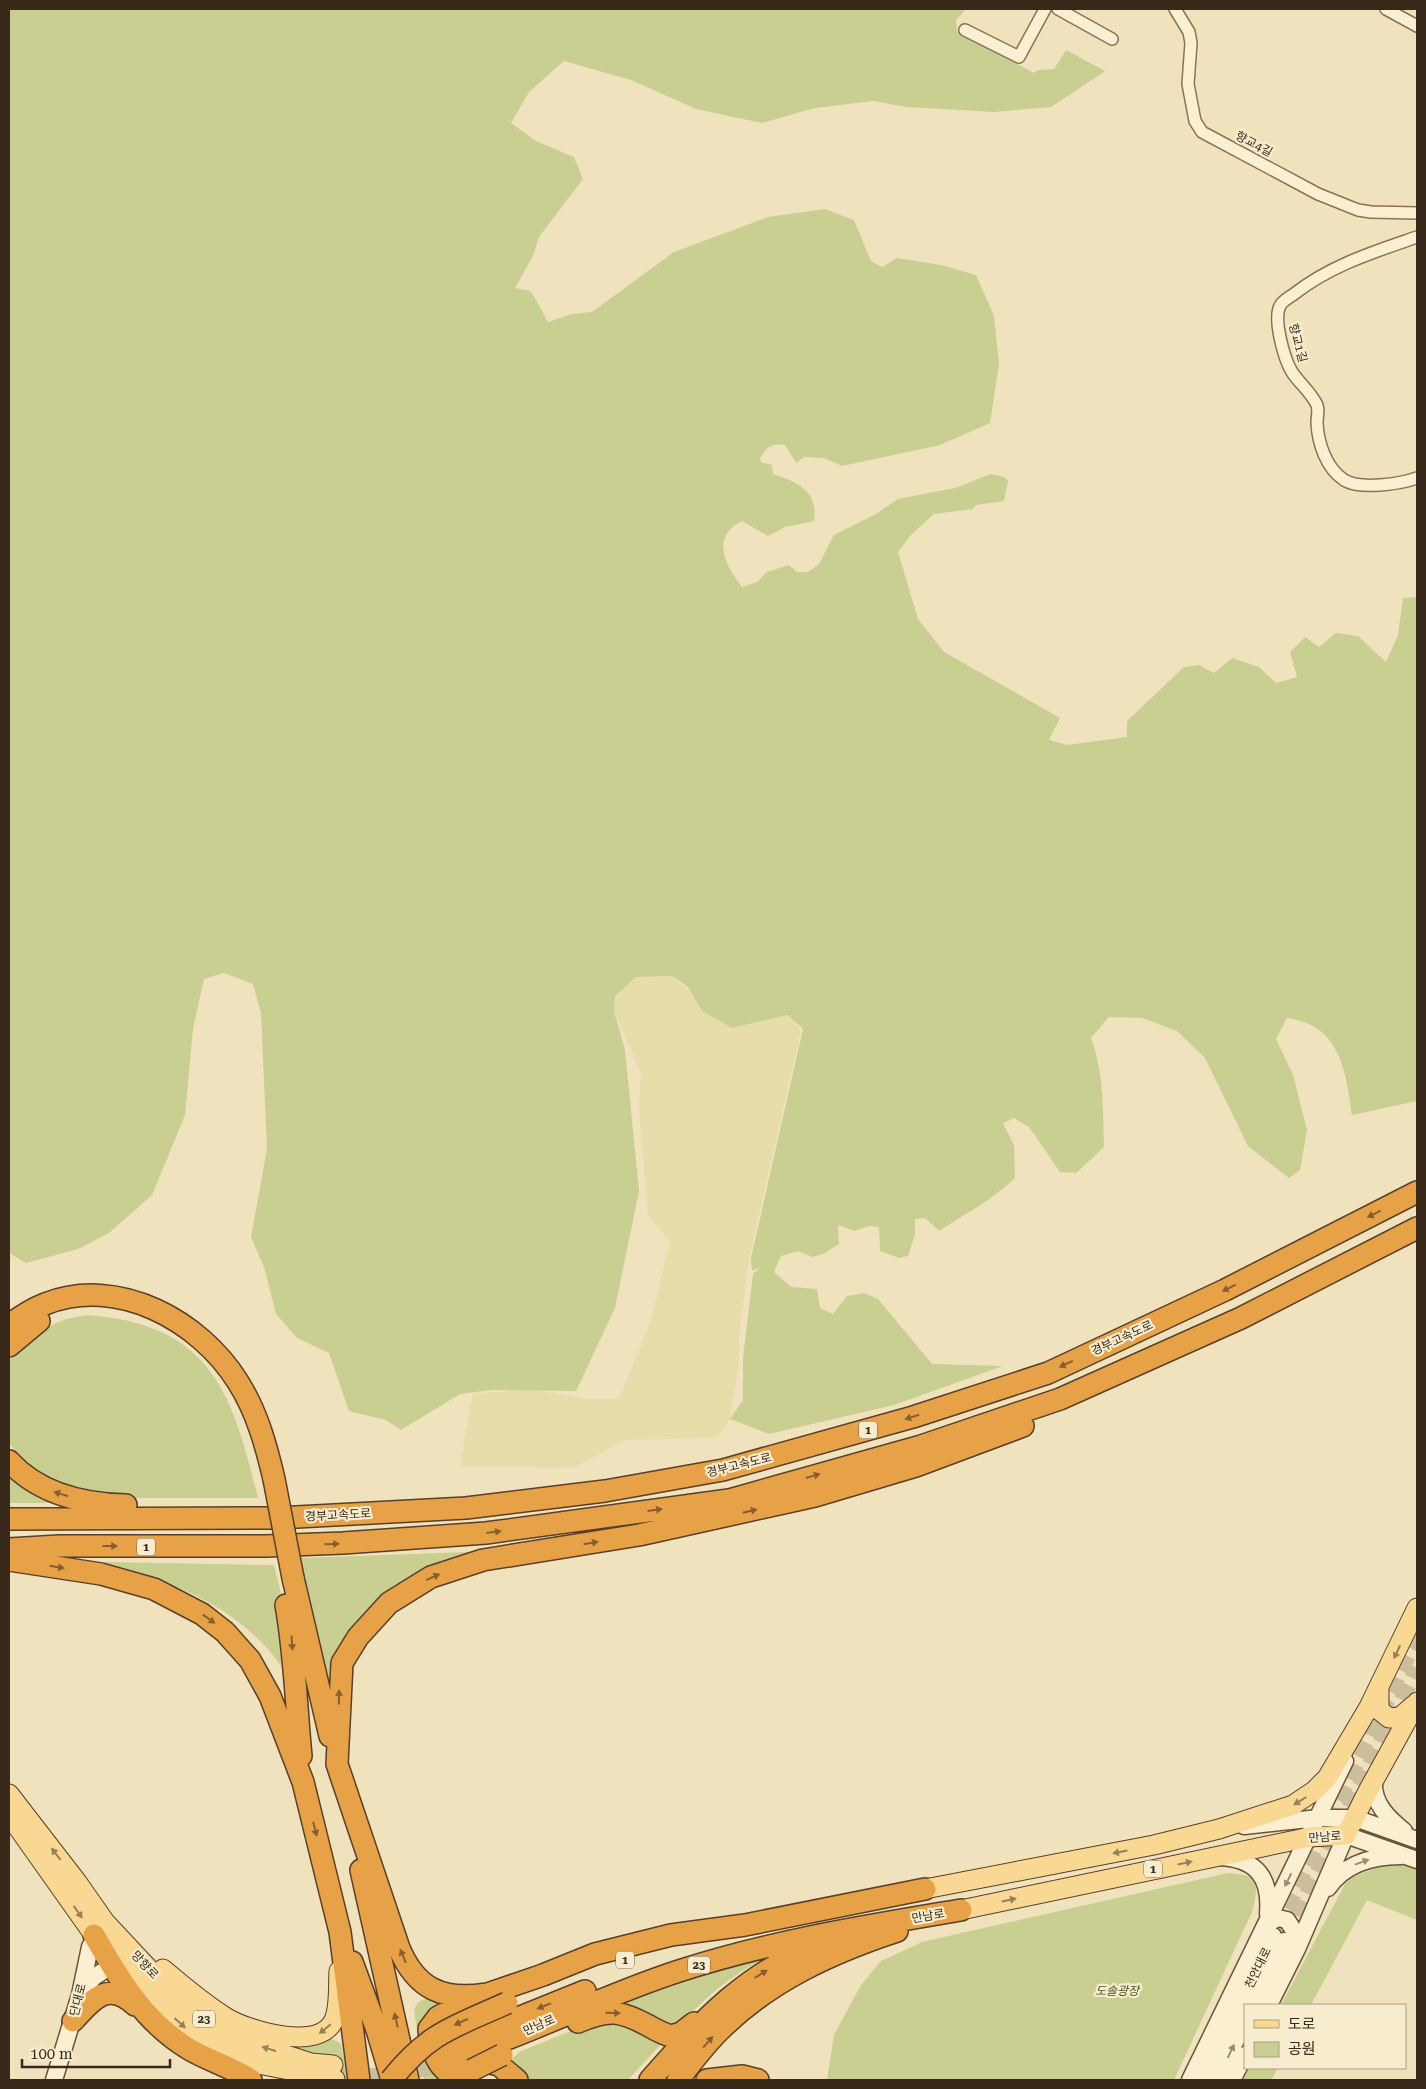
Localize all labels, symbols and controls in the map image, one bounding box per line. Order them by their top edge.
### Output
street label: 향교4길 [1233,128,1275,160]
street label: 향교1길 [1286,322,1310,364]
one-way arrow [1367,1211,1381,1219]
one-way arrow [1221,1284,1236,1292]
street label: 경부고속도로 [1089,1318,1155,1358]
one-way arrow [1059,1361,1073,1369]
one-way arrow [905,1414,920,1422]
road number: 1 [859,1422,877,1438]
street label: 경부고속도로 [705,1450,773,1480]
one-way arrow [806,1472,821,1480]
one-way arrow [53,1490,68,1498]
street label: 경부고속도로 [305,1506,371,1524]
one-way arrow [647,1506,663,1514]
one-way arrow [743,1507,758,1515]
one-way arrow [486,1527,502,1535]
road number: 1 [137,1538,155,1555]
one-way arrow [584,1539,600,1547]
one-way arrow [324,1540,340,1548]
one-way arrow [102,1543,118,1551]
one-way arrow [49,1563,65,1571]
one-way arrow [426,1572,440,1580]
one-way arrow [202,1614,215,1625]
one-way arrow [288,1635,296,1651]
one-way arrow [1392,1645,1400,1659]
one-way arrow [335,1689,343,1705]
one-way arrow [1293,1796,1306,1806]
one-way arrow [311,1821,319,1836]
street label: 만남로 [1308,1829,1342,1845]
one-way arrow [50,1848,61,1861]
one-way arrow [1111,1848,1127,1856]
one-way arrow [1178,1858,1194,1866]
one-way arrow [1355,1858,1370,1865]
road number: 1 [1144,1860,1162,1878]
one-way arrow [1284,1873,1292,1887]
one-way arrow [1001,1896,1017,1904]
one-way arrow [73,1905,83,1919]
street label: 만남로 [910,1906,946,1926]
street label: 천안대로 [1242,1945,1274,1991]
street label: 망향로 [129,1948,161,1982]
one-way arrow [398,1949,406,1963]
road number: 1 [616,1952,634,1968]
road number: 23 [688,1956,710,1974]
one-way arrow [754,1969,767,1979]
street label: 단대로 [67,1982,89,2018]
park label: 도솔광장 [1095,1984,1141,1998]
one-way arrow [536,2002,551,2010]
legend [1244,2004,1406,2069]
one-way arrow [605,2009,621,2017]
road number: 23 [193,2010,215,2028]
one-way arrow [391,2012,399,2028]
street label: 만남로 [521,2012,557,2038]
text: 도로 [1288,2015,1316,2033]
one-way arrow [174,2017,186,2029]
one-way arrow [454,2018,468,2026]
one-way arrow [319,2023,332,2034]
scale bar [22,2036,170,2068]
one-way arrow [703,2036,714,2049]
text: 공원 [1288,2040,1316,2058]
one-way arrow [1227,2044,1235,2058]
text: 100 m [30,2045,73,2063]
one-way arrow [262,2045,277,2053]

